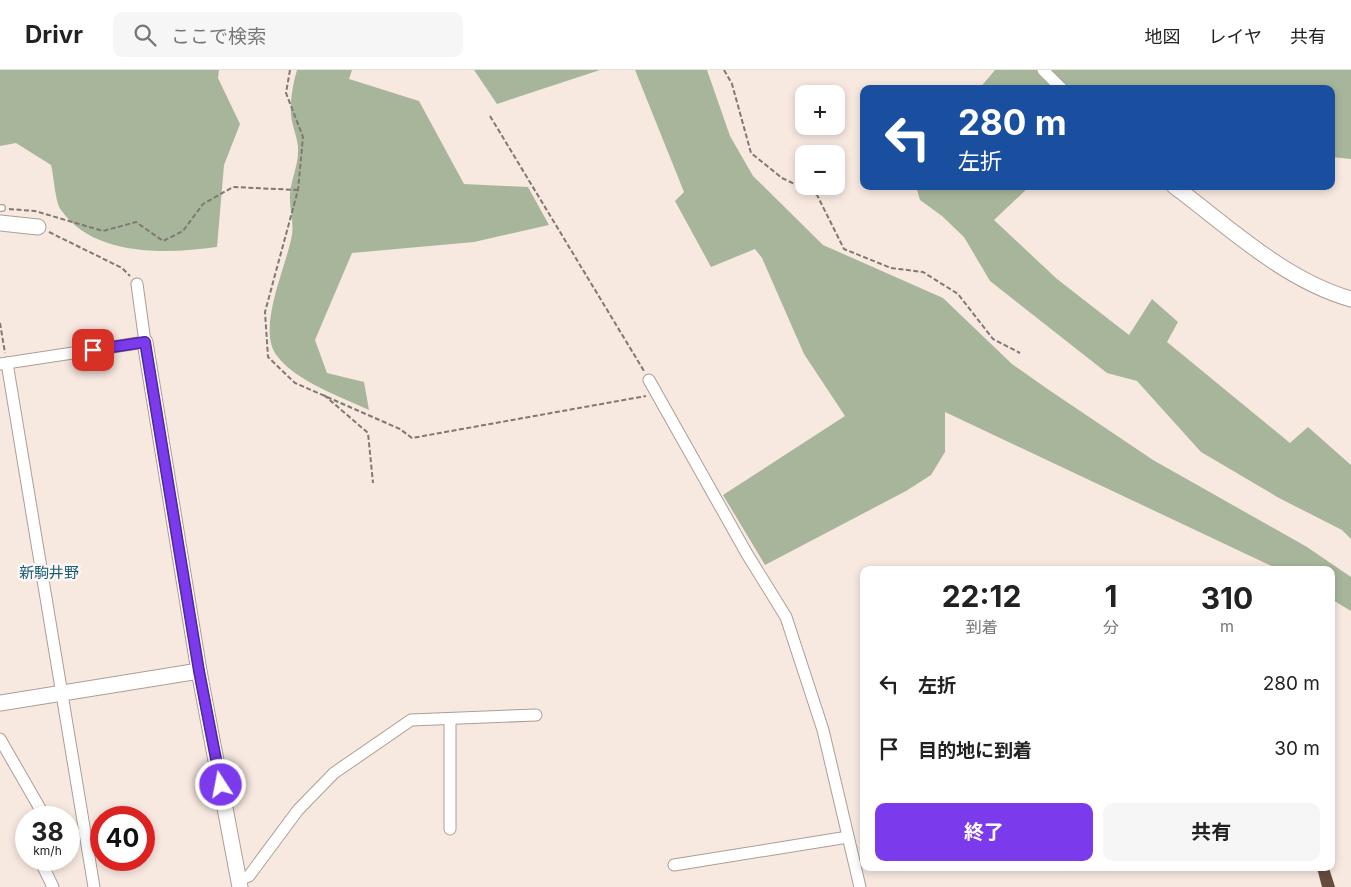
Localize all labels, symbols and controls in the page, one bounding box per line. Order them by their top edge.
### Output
search box [113,12,463,57]
text: Drivr [25,20,83,49]
icon: search [131,21,159,49]
text: ここで検索 [171,25,266,48]
text: 地図 [1145,26,1181,47]
text: レイヤ [1209,26,1262,47]
text: 共有 [1290,26,1326,47]
map controls [795,85,845,195]
button: + [795,85,845,135]
text: 280 m [958,101,1067,143]
icon: left [875,105,940,170]
button: − [795,145,845,195]
text: 左折 [958,148,1002,174]
pin [72,329,114,371]
icon: arrive [79,336,107,364]
district label: 新駒井野 [19,563,79,582]
text: 22:12 [942,578,1021,614]
text: 1 [1105,578,1118,614]
text: 310 [1201,580,1253,616]
text: m [1220,616,1234,636]
text: 到着 [966,617,998,637]
text: 分 [1103,617,1119,637]
icon: left [875,670,903,698]
text: 280 m [1263,672,1320,695]
text: 左折 [918,674,956,697]
icon: arrive [875,735,903,763]
text: 30 m [1274,737,1320,760]
text: 目的地に到着 [918,739,1032,762]
position arrow [194,758,246,810]
button: 終了 [875,803,1093,861]
button: 共有 [1103,803,1320,861]
speed limit sign: 40 [90,806,155,871]
text: 38 [31,817,64,847]
text: km/h [33,843,62,858]

